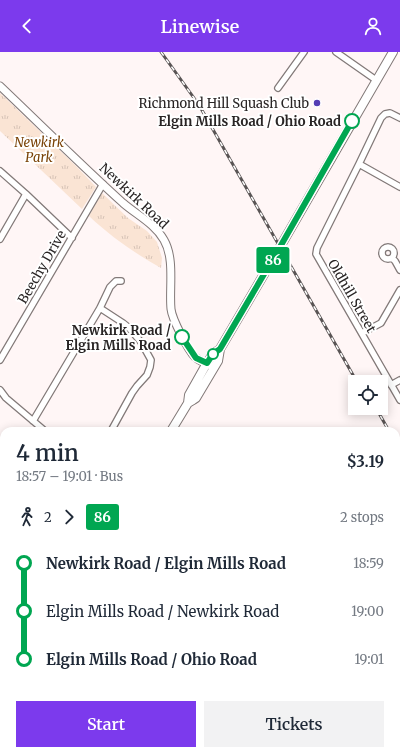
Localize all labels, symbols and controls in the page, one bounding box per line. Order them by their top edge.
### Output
icon: back [16,15,38,37]
text: Linewise [161,15,239,38]
icon: person [362,15,384,37]
place label: Richmond Hill Squash Club [138,95,309,112]
marker: Richmond Hill Squash Club [312,98,322,108]
place label: Elgin Mills Road / Ohio Road [158,113,341,130]
marker: Elgin Mills Road / Ohio Road [344,113,360,129]
park label: Newkirk Park [14,134,64,166]
street label: Newkirk Road [96,160,172,233]
street label: Beechy Drive [14,227,70,307]
line badge: 86 [255,247,291,273]
text: 86 [264,251,282,269]
street label: Oldhill Street [324,256,380,336]
place label: Newkirk Road / Elgin Mills Road [65,322,171,354]
marker: Newkirk Road / Elgin Mills Road [174,329,190,345]
unlabelled marker [207,348,219,360]
map controls [348,375,388,415]
button: locate [348,375,388,415]
text: 4 min [16,439,79,467]
text: $3.19 [347,452,384,471]
text: 18:57 – 19:01 · Bus [16,468,123,485]
icon: walk [16,506,38,528]
icon: forward [58,506,80,528]
text: 86 [94,508,111,526]
text: 2 [44,509,52,526]
text: 2 stops [340,509,384,526]
text: Newkirk Road / Elgin Mills Road [46,554,286,573]
text: 18:59 [353,555,384,572]
text: Elgin Mills Road / Newkirk Road [46,602,279,621]
text: 19:00 [351,603,384,620]
text: Elgin Mills Road / Ohio Road [46,650,257,669]
text: 19:01 [354,651,384,668]
button: Start [16,701,196,747]
button: Tickets [204,701,384,747]

